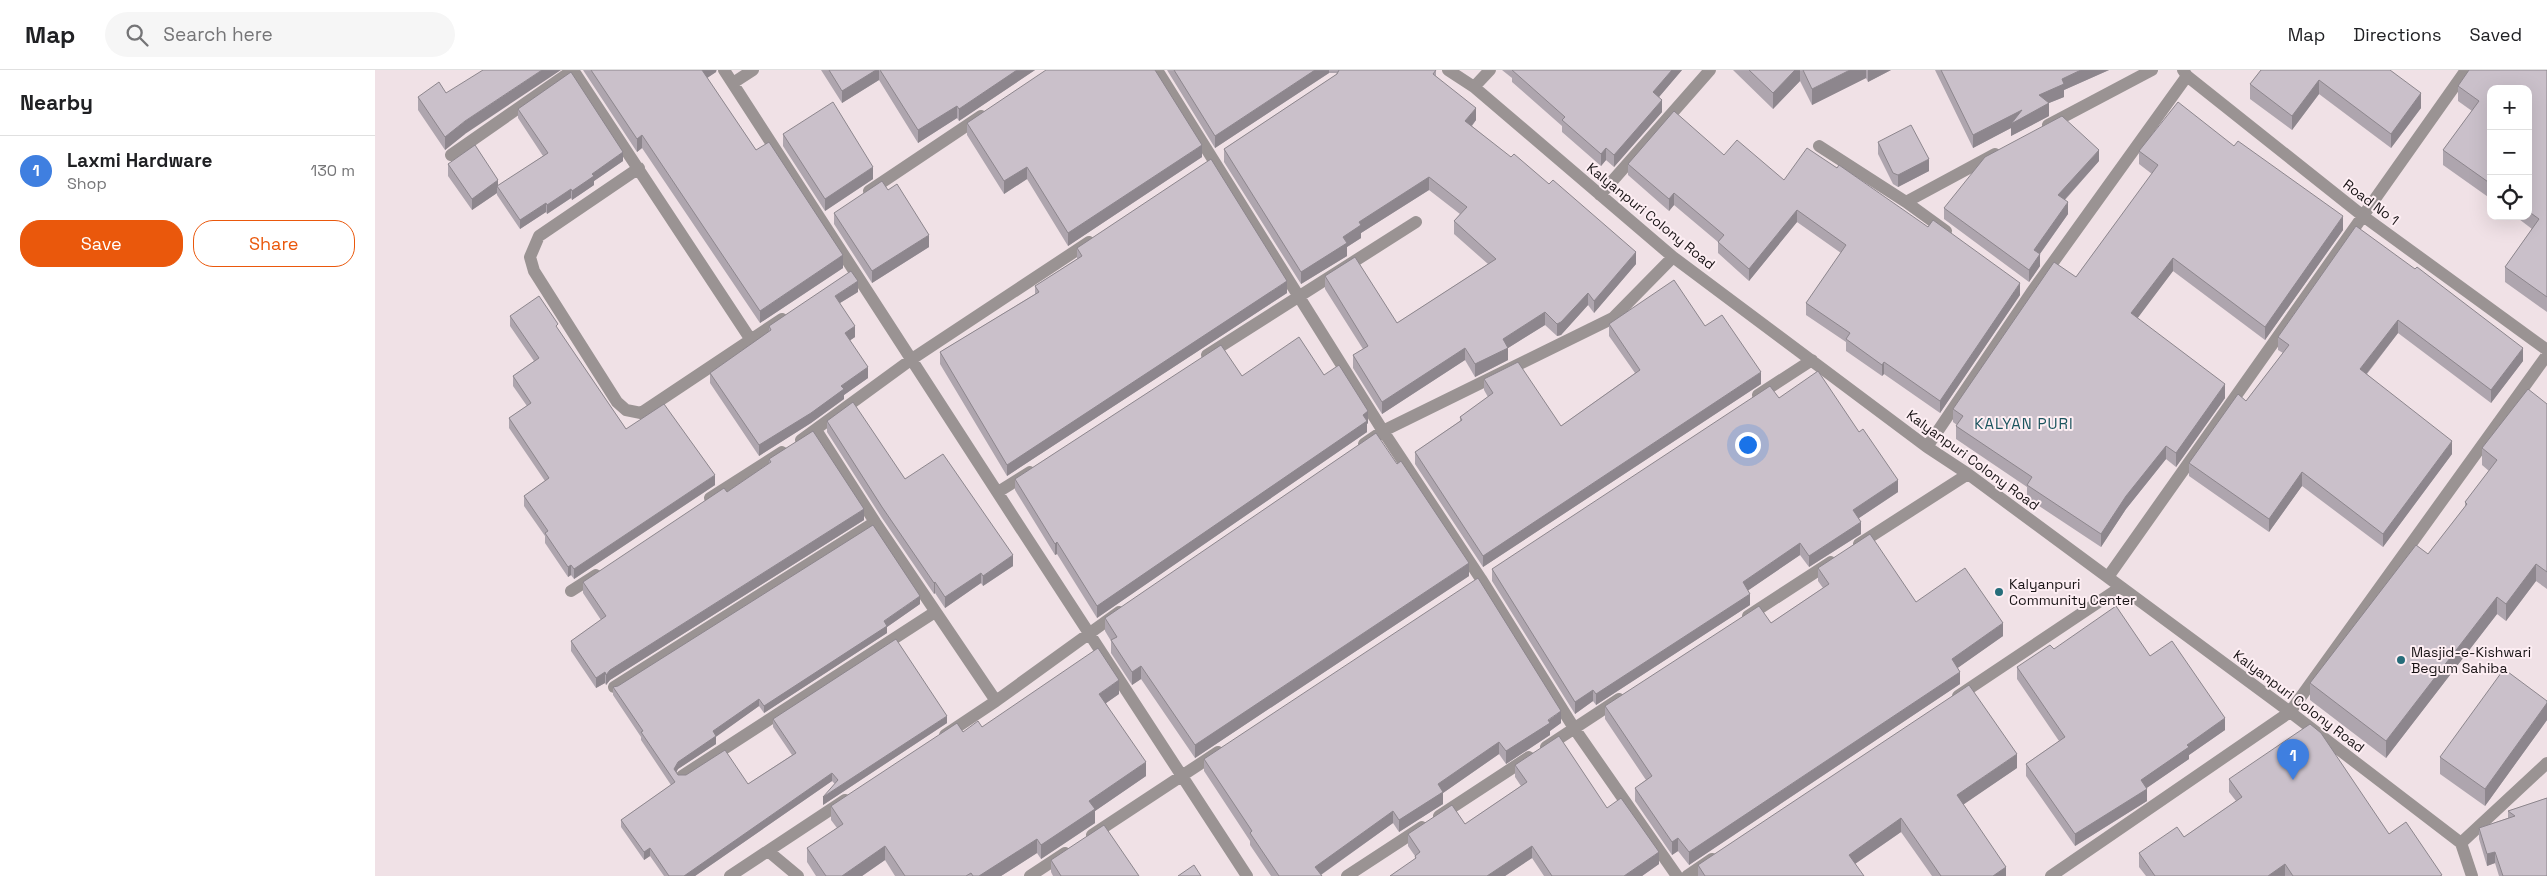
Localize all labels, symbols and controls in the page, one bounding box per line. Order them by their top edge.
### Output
search box [105,12,455,57]
text: Map [25,19,75,50]
icon: search [123,21,151,49]
text: Search here [163,22,273,47]
text: Map [2288,23,2325,46]
text: Directions [2353,23,2442,46]
text: Saved [2470,23,2522,46]
map controls [2487,85,2532,220]
button: + [2487,85,2532,130]
text: Nearby [20,89,93,116]
button: − [2487,130,2532,175]
text: Laxmi Hardware [67,148,212,173]
street label: Kalyanpuri Colony Road [1583,159,1719,273]
text: 1 [32,160,40,181]
text: 130 m [311,160,355,181]
text: Shop [67,173,107,194]
street label: Road No 1 [2339,175,2403,229]
button: locate [2487,175,2532,220]
button: Save [20,220,183,267]
button: Share [193,220,355,267]
street label: Kalyanpuri Colony Road [1903,406,2043,514]
district label: KALYAN PURI [1974,414,2074,433]
your location [1735,432,1761,458]
place label: Kalyanpuri Community Center [2009,575,2135,609]
marker: Kalyanpuri Community Center [1993,586,2005,598]
place label: Masjid-e-Kishwari Begum Sahiba [2411,643,2531,677]
street label: Kalyanpuri Colony Road [2230,646,2368,756]
marker: Masjid-e-Kishwari Begum Sahiba [2395,654,2407,666]
pin: 1 [2277,739,2309,780]

